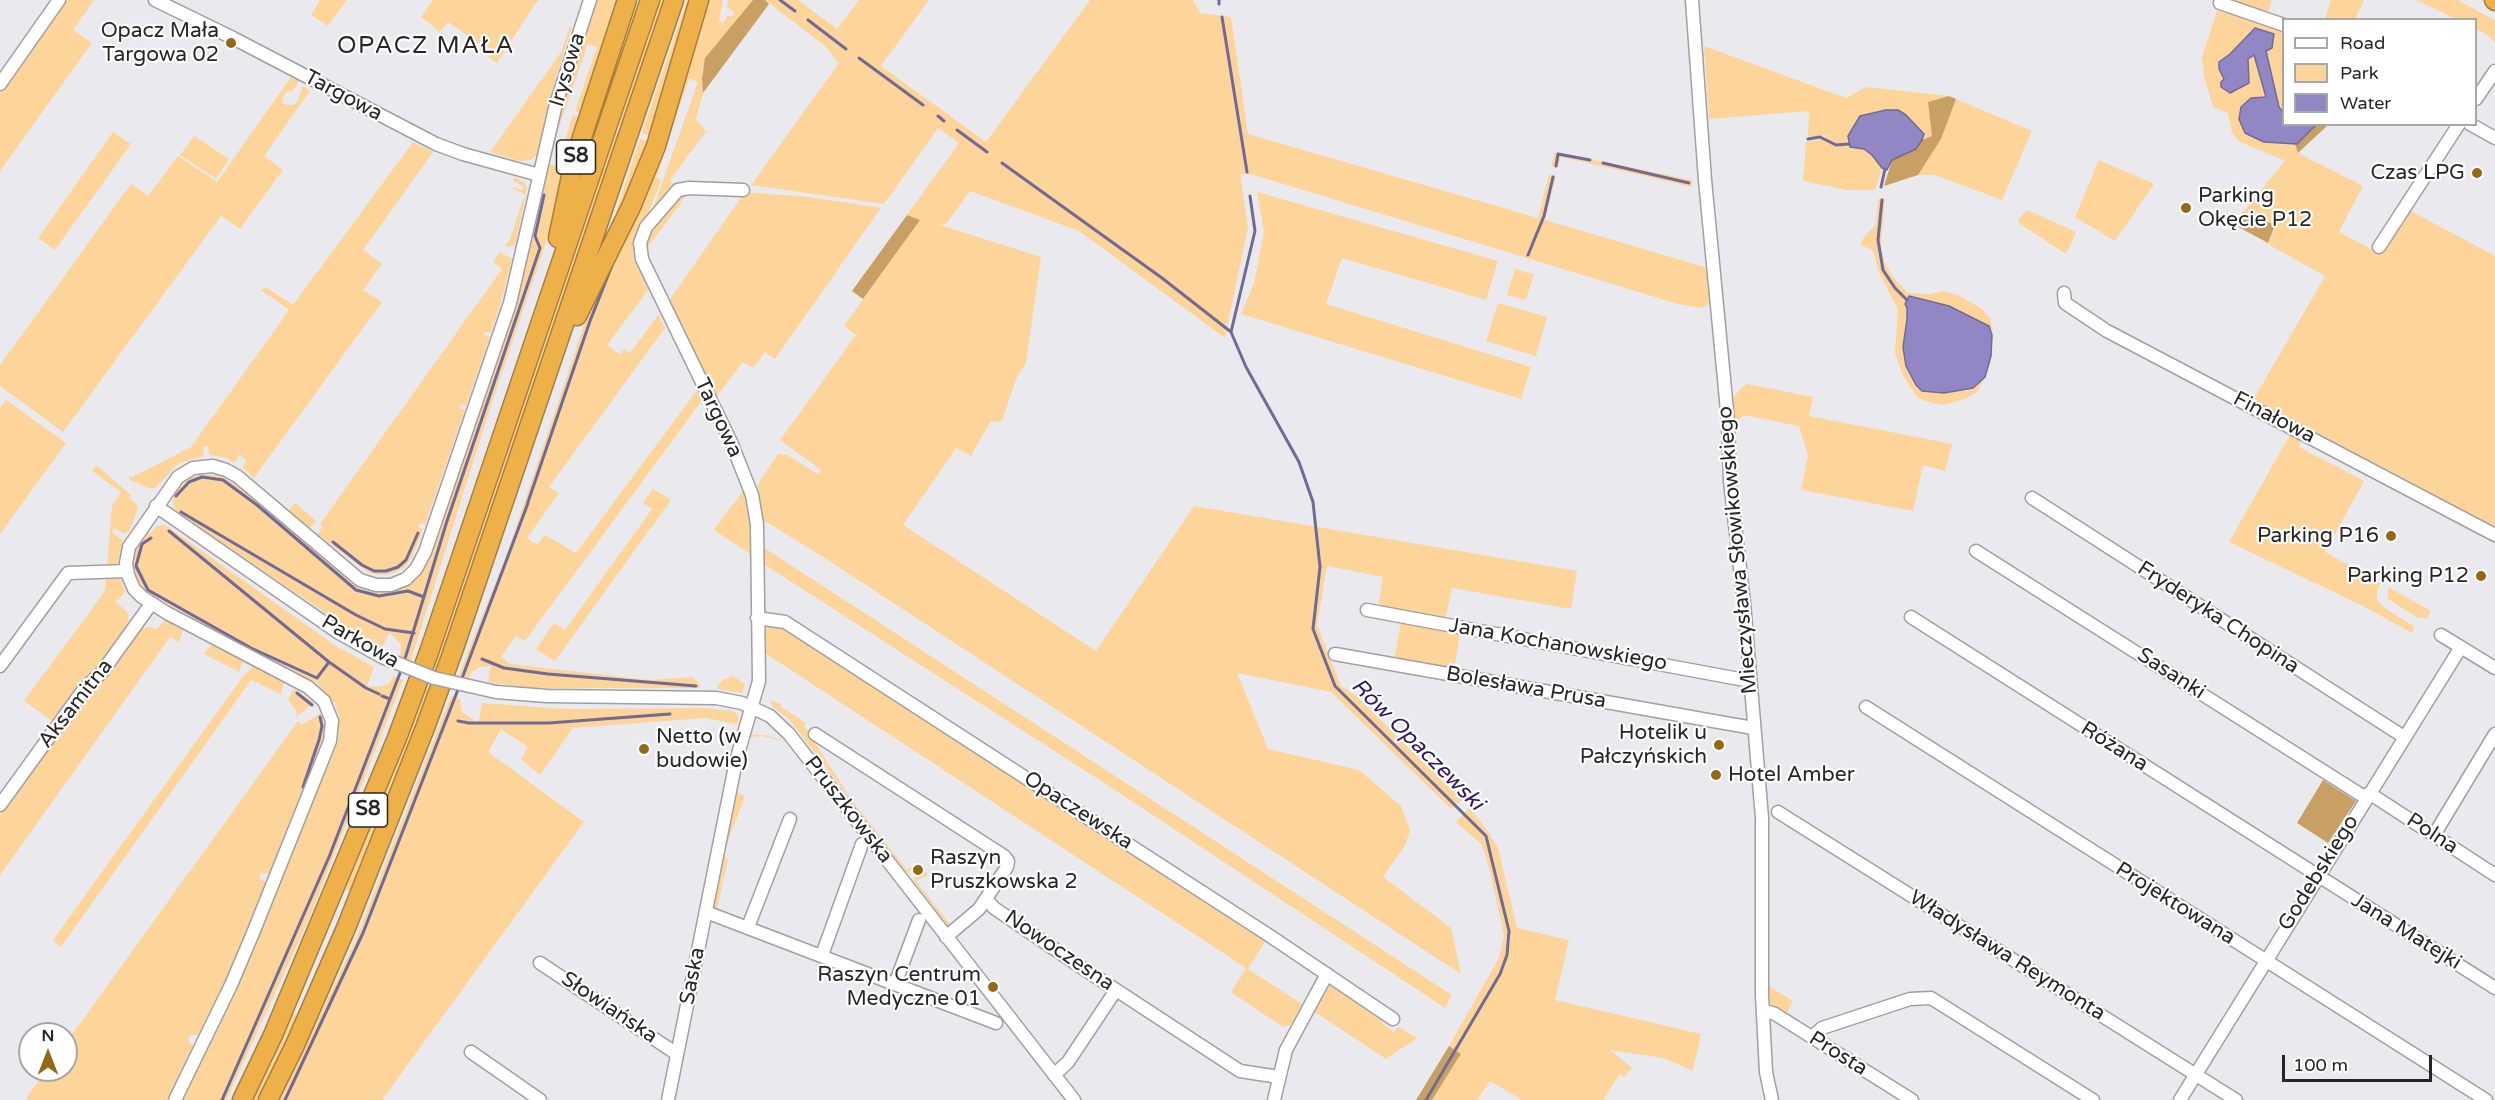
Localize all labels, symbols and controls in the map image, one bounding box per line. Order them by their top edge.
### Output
place label: Opacz Mała Targowa 02 [101,18,219,68]
legend [2282,18,2477,126]
street label: Irysowa [545,30,591,110]
text: Road [2340,32,2385,54]
district label: OPACZ MAŁA [337,33,515,61]
marker: Opacz Mała Targowa 02 [224,36,238,50]
text: Park [2340,62,2378,84]
street label: Targowa [300,65,386,127]
text: Water [2340,92,2391,114]
road number: S8 [556,140,596,174]
place label: Czas LPG [2371,160,2465,186]
marker: Czas LPG [2470,166,2484,180]
place label: Parking Okęcie P12 [2198,183,2312,233]
marker: Parking Okęcie P12 [2179,201,2193,215]
street label: Targowa [689,374,747,462]
street label: Finałowa [2229,387,2319,449]
street label: Mieczysława Słowikowskiego [1713,405,1763,695]
place label: Parking P16 [2257,523,2379,549]
marker: Parking P16 [2384,529,2398,543]
street label: Fryderyka Chopina [2132,556,2304,680]
place label: Parking P12 [2347,563,2469,589]
marker: Parking P12 [2474,569,2488,583]
street label: Parkowa [317,610,403,674]
street label: Jana Kochanowskiego [1447,613,1669,677]
street label: Sasanki [2132,643,2210,705]
street label: Aksamitna [33,655,119,753]
street label: Bolesława Prusa [1444,662,1608,714]
water label: Rów Opaczewski [1345,673,1489,817]
street label: Różana [2076,717,2152,777]
place label: Hotelik u Pałczyńskich [1580,720,1707,770]
place label: Netto (w budowie) [656,724,748,774]
marker: Hotelik u Pałczyńskich [1712,738,1726,752]
marker: Netto (w budowie) [637,742,651,756]
street label: Pruszkowska [798,751,898,869]
place label: Hotel Amber [1728,762,1855,788]
street label: Opaczewska [1019,766,1137,856]
marker: Hotel Amber [1709,768,1723,782]
road number: S8 [348,793,388,827]
street label: Polna [2401,808,2463,860]
street label: Godebskiego [2273,810,2365,936]
place label: Raszyn Pruszkowska 2 [930,845,1078,895]
street label: Projektowana [2110,857,2240,951]
marker: Raszyn Pruszkowska 2 [911,863,925,877]
street label: Władysława Reymonta [1904,885,2110,1027]
street label: Jana Matejki [2346,888,2466,976]
street label: Nowoczesna [999,905,1119,997]
street label: Saska [675,945,711,1007]
place label: Raszyn Centrum Medyczne 01 [817,962,981,1012]
street label: Słowiańska [556,967,662,1049]
marker: Raszyn Centrum Medyczne 01 [986,980,1000,994]
north arrow [18,1022,78,1082]
text: N [42,1026,54,1046]
street label: Prosta [1804,1026,1872,1082]
scale bar [2285,1043,2435,1081]
text: 100 m [2293,1054,2348,1076]

